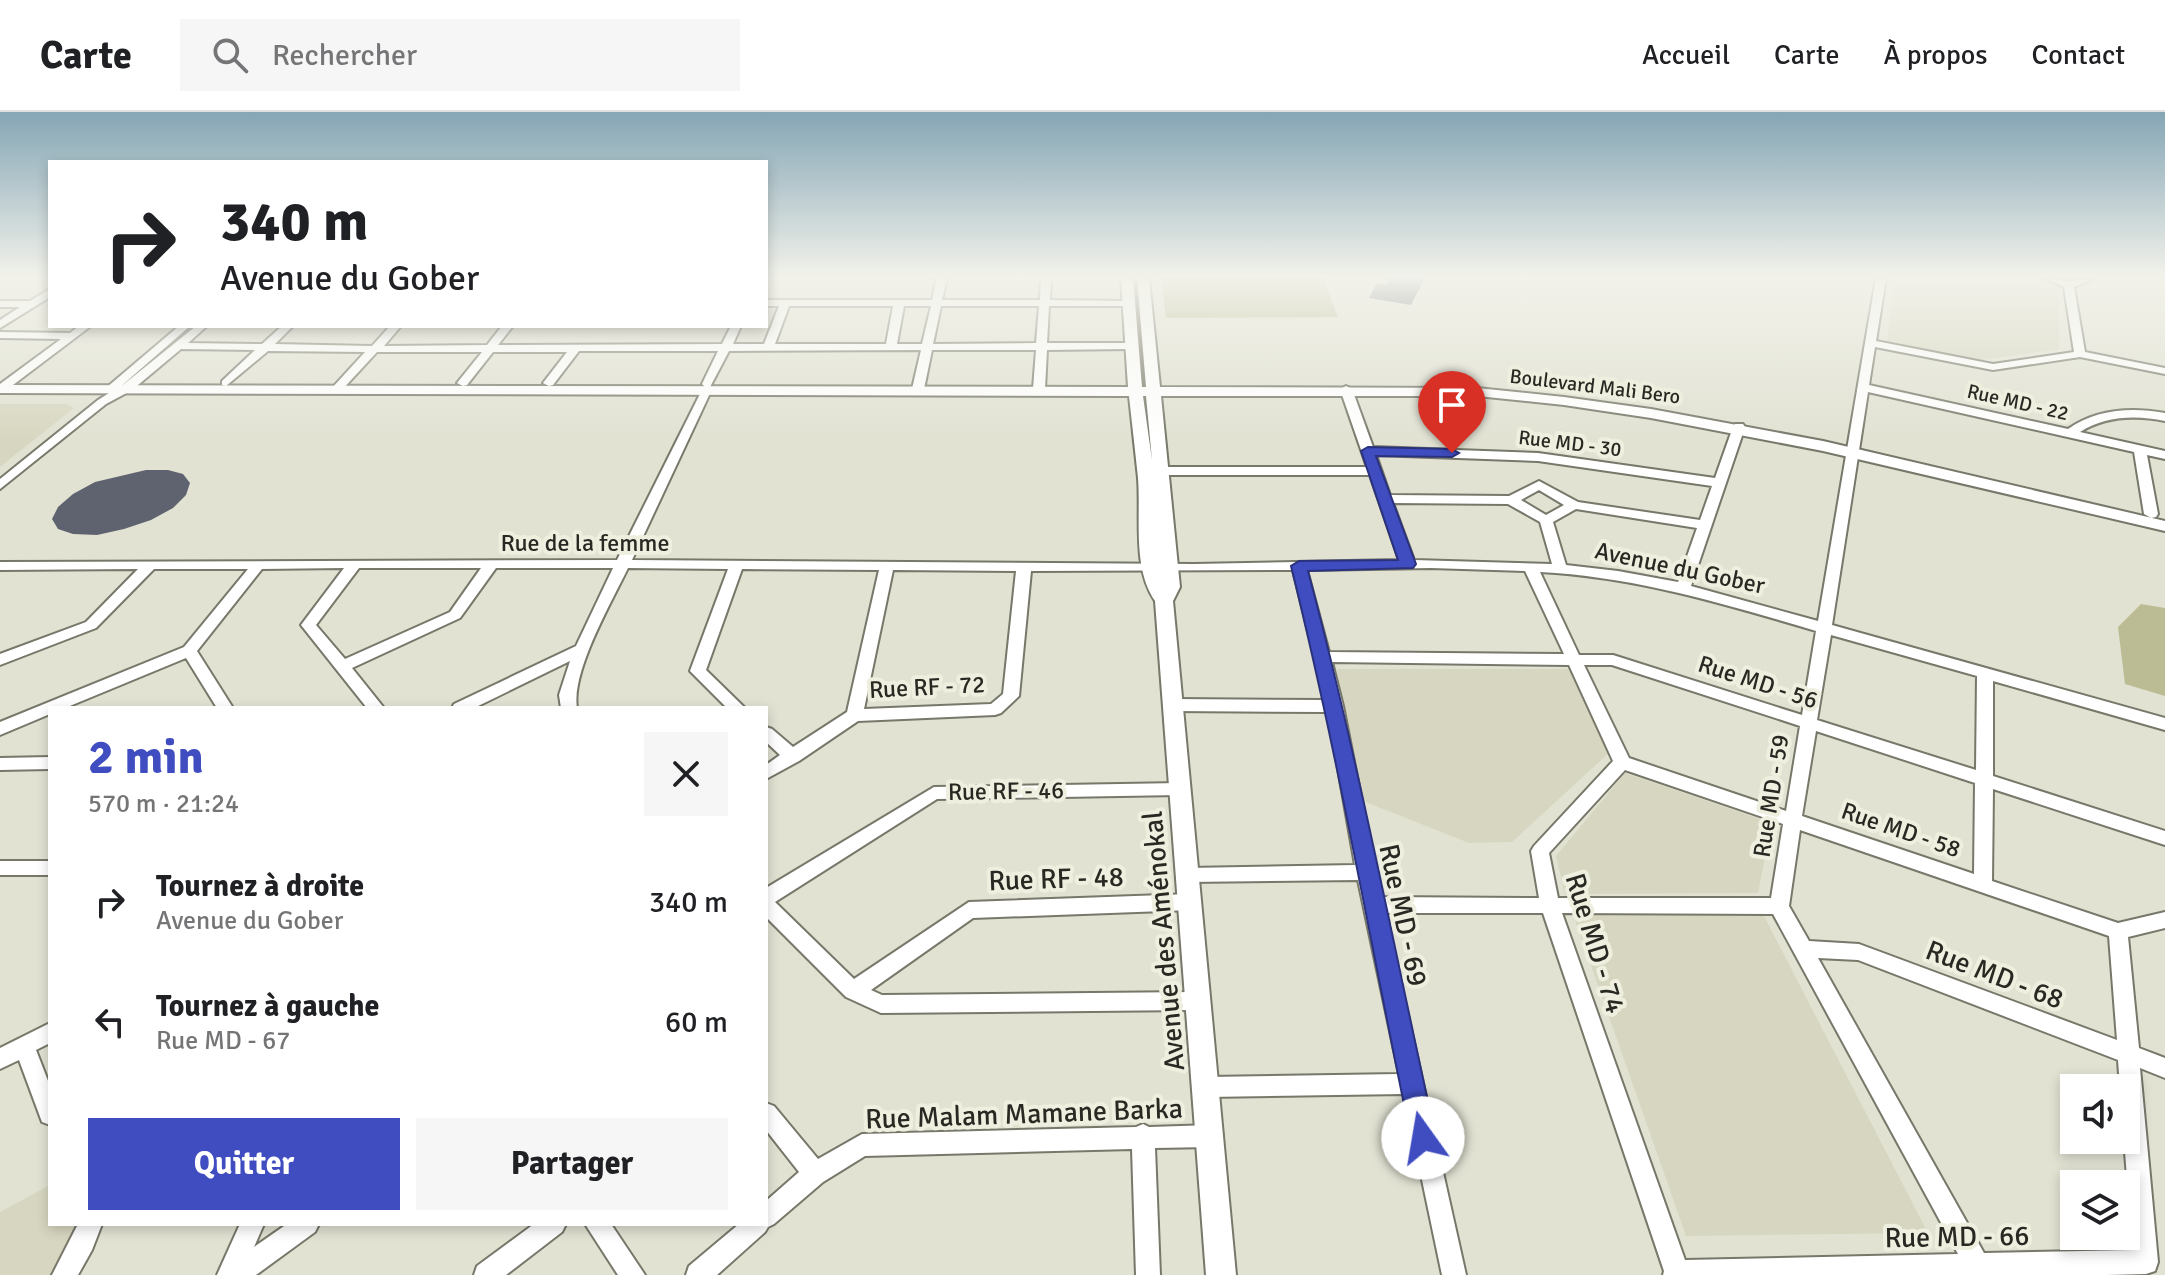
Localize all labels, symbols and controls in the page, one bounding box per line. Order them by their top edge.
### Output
search box [180,19,740,91]
text: Carte [40,32,132,79]
icon: search [208,33,252,77]
text: Rechercher [272,37,417,74]
text: Accueil [1642,38,1730,72]
text: Carte [1774,38,1839,72]
text: À propos [1883,38,1988,72]
text: Contact [2032,38,2125,72]
text: 340 m [220,187,368,256]
icon: right [88,192,192,296]
text: Avenue du Gober [220,256,479,301]
street label: Boulevard Mali Bero [1508,364,1682,409]
pin [1418,371,1486,453]
street label: Rue MD - 22 [1965,379,2071,426]
icon: arrive [1430,383,1474,427]
street label: Rue MD - 30 [1517,425,1623,462]
street label: Rue de la femme [501,528,669,558]
street label: Avenue du Gober [1592,535,1768,601]
street label: Rue MD - 56 [1694,649,1822,715]
street label: Rue RF - 72 [868,669,986,705]
text: 2 min [88,728,204,787]
button: close [644,732,728,816]
street label: Rue MD - 59 [1746,732,1796,860]
street label: Rue RF - 46 [948,775,1064,807]
text: 570 m · 21:24 [88,788,239,820]
street label: Rue MD - 58 [1837,796,1965,864]
street label: Avenue des Aménokal [1136,810,1192,1072]
street label: Rue MD - 69 [1371,841,1435,990]
street label: Rue RF - 48 [988,860,1124,898]
text: Tournez à droite [156,868,364,905]
street label: Rue MD - 74 [1558,869,1632,1017]
icon: right [88,880,132,924]
text: 340 m [649,884,728,921]
text: Avenue du Gober [156,905,343,937]
street label: Rue MD - 68 [1921,933,2068,1017]
text: Tournez à gauche [156,988,379,1025]
icon: left [88,1000,132,1044]
text: 60 m [665,1004,728,1041]
text: Rue MD - 67 [156,1025,290,1057]
map controls [2060,1074,2140,1250]
button: sound [2060,1074,2140,1154]
street label: Rue Malam Mamane Barka [865,1091,1183,1137]
position arrow [1381,1096,1465,1180]
button: Quitter [88,1118,400,1210]
button: Partager [416,1118,728,1210]
button: layers [2060,1170,2140,1250]
street label: Rue MD - 66 [1884,1219,2030,1255]

